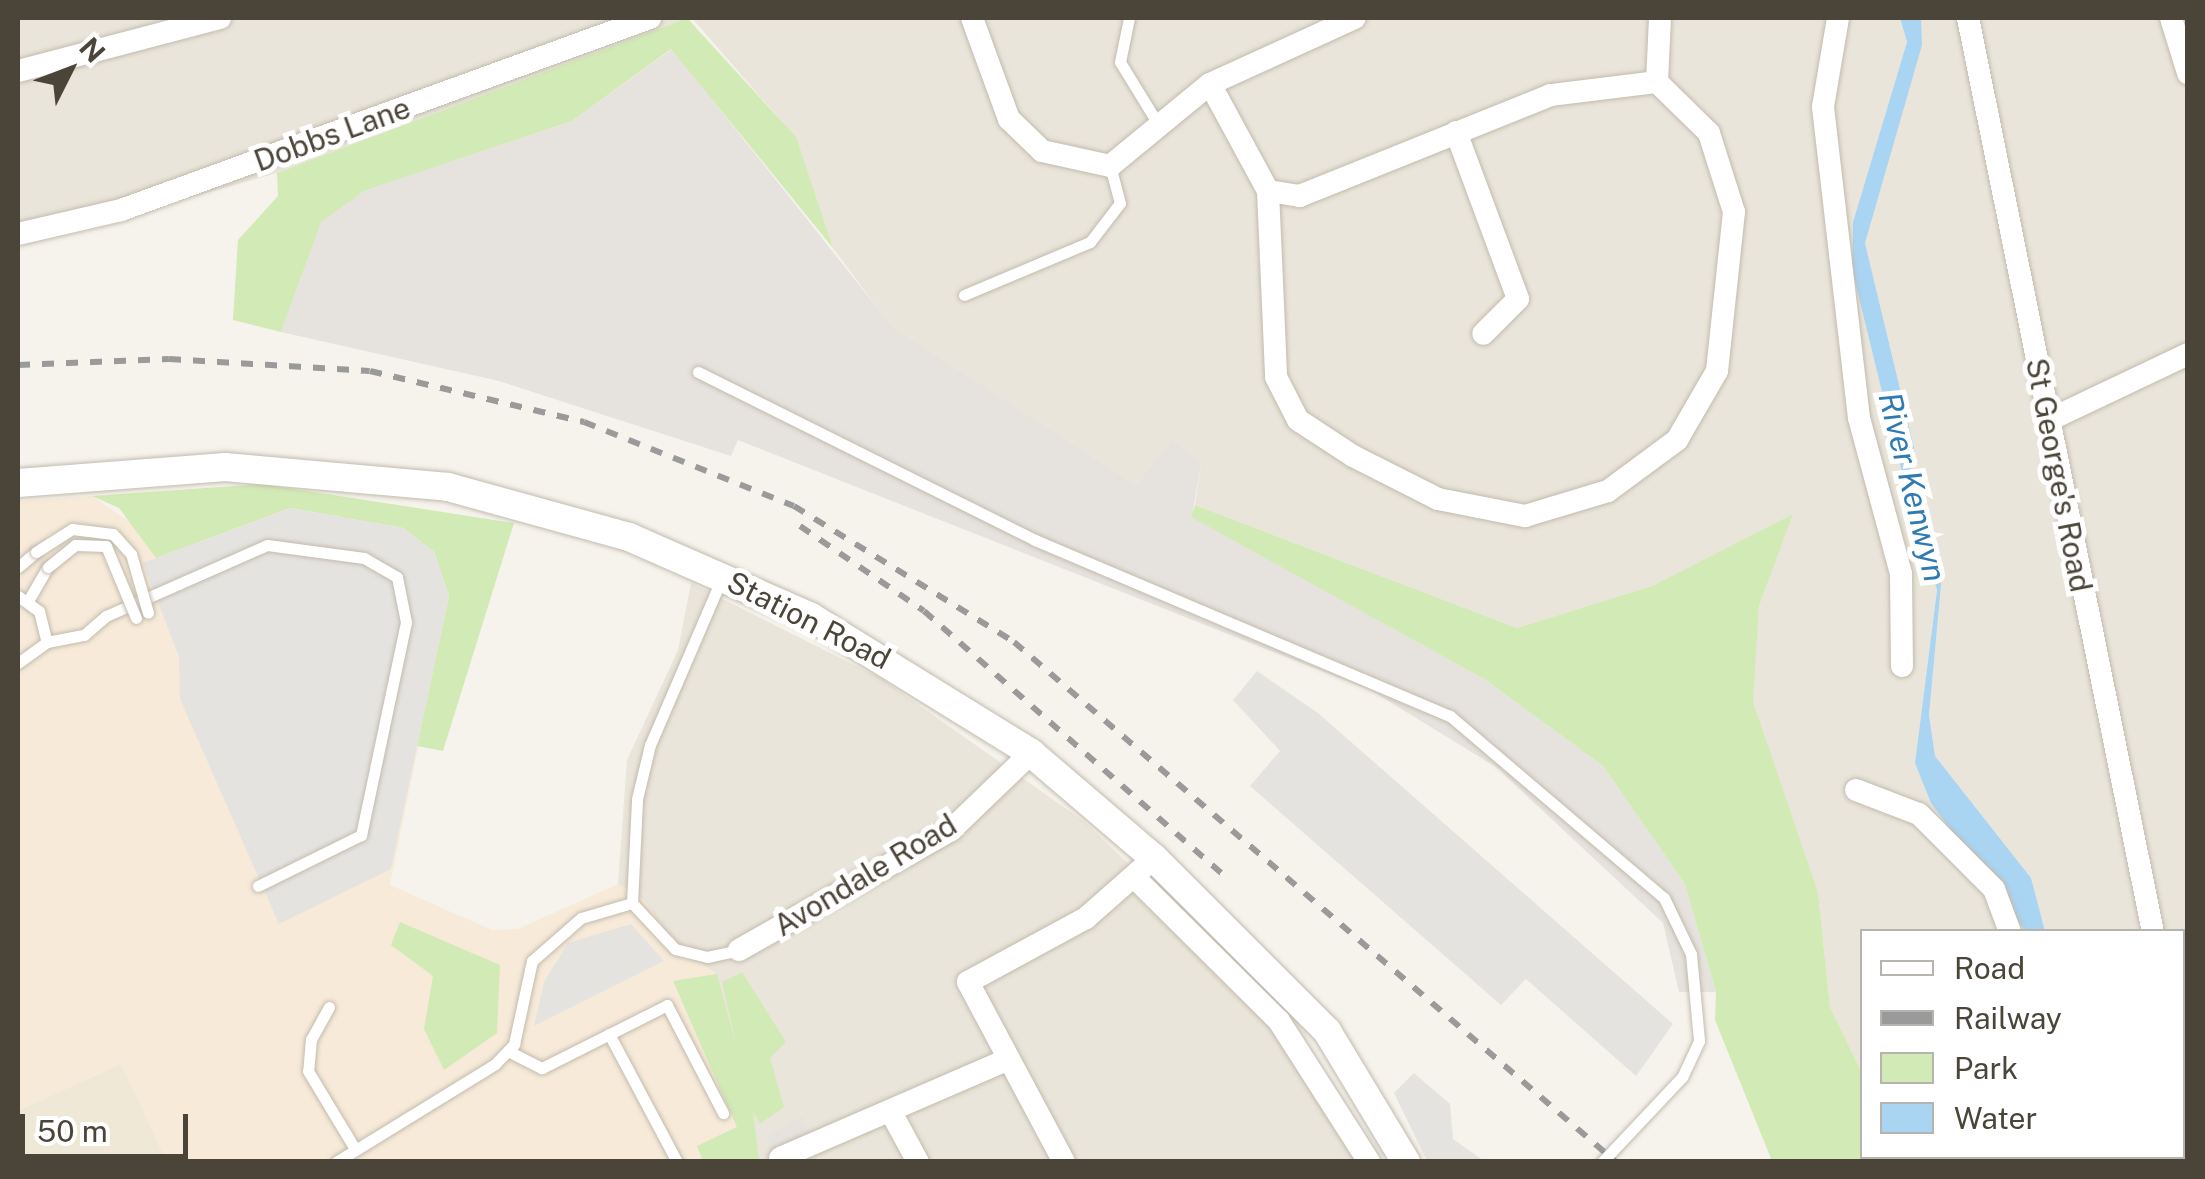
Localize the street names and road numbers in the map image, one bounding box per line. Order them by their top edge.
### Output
street label: Dobbs Lane [249,89,415,179]
street label: St George's Road [2019,355,2099,595]
street label: Station Road [721,563,897,677]
street label: Avondale Road [767,806,963,944]

